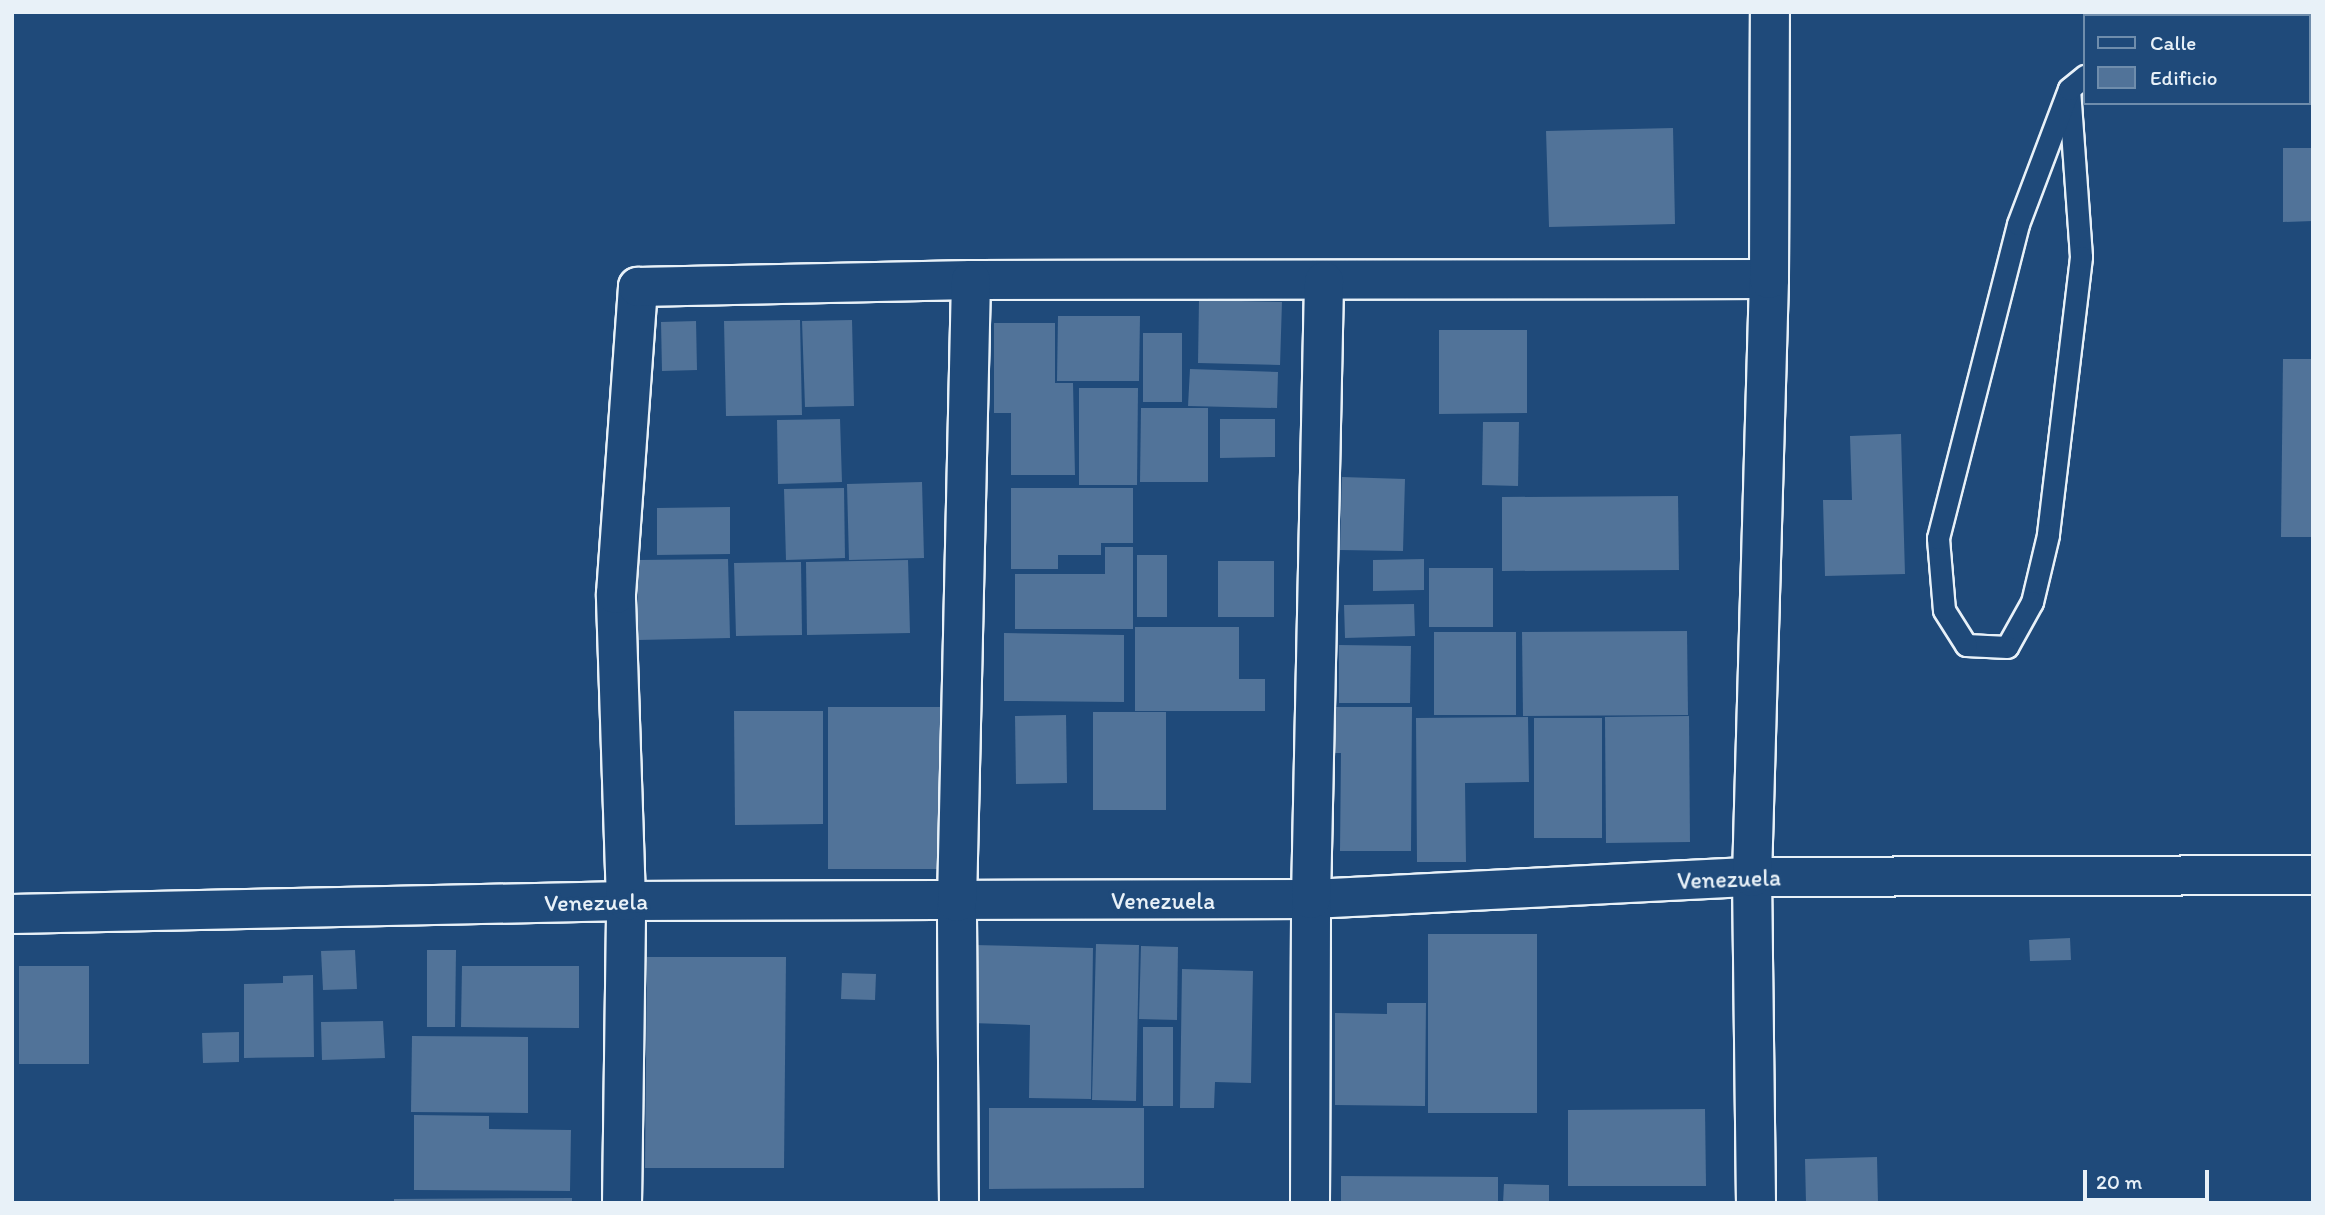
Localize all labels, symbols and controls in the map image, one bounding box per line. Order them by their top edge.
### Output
legend [2084,14,2311,105]
text: Calle [2150,30,2196,55]
text: Edificio [2150,65,2218,90]
street label: Venezuela [1677,863,1781,895]
street label: Venezuela [544,887,648,917]
street label: Venezuela [1111,887,1215,915]
scale bar [2087,1156,2213,1200]
text: 20 m [2096,1169,2142,1194]

